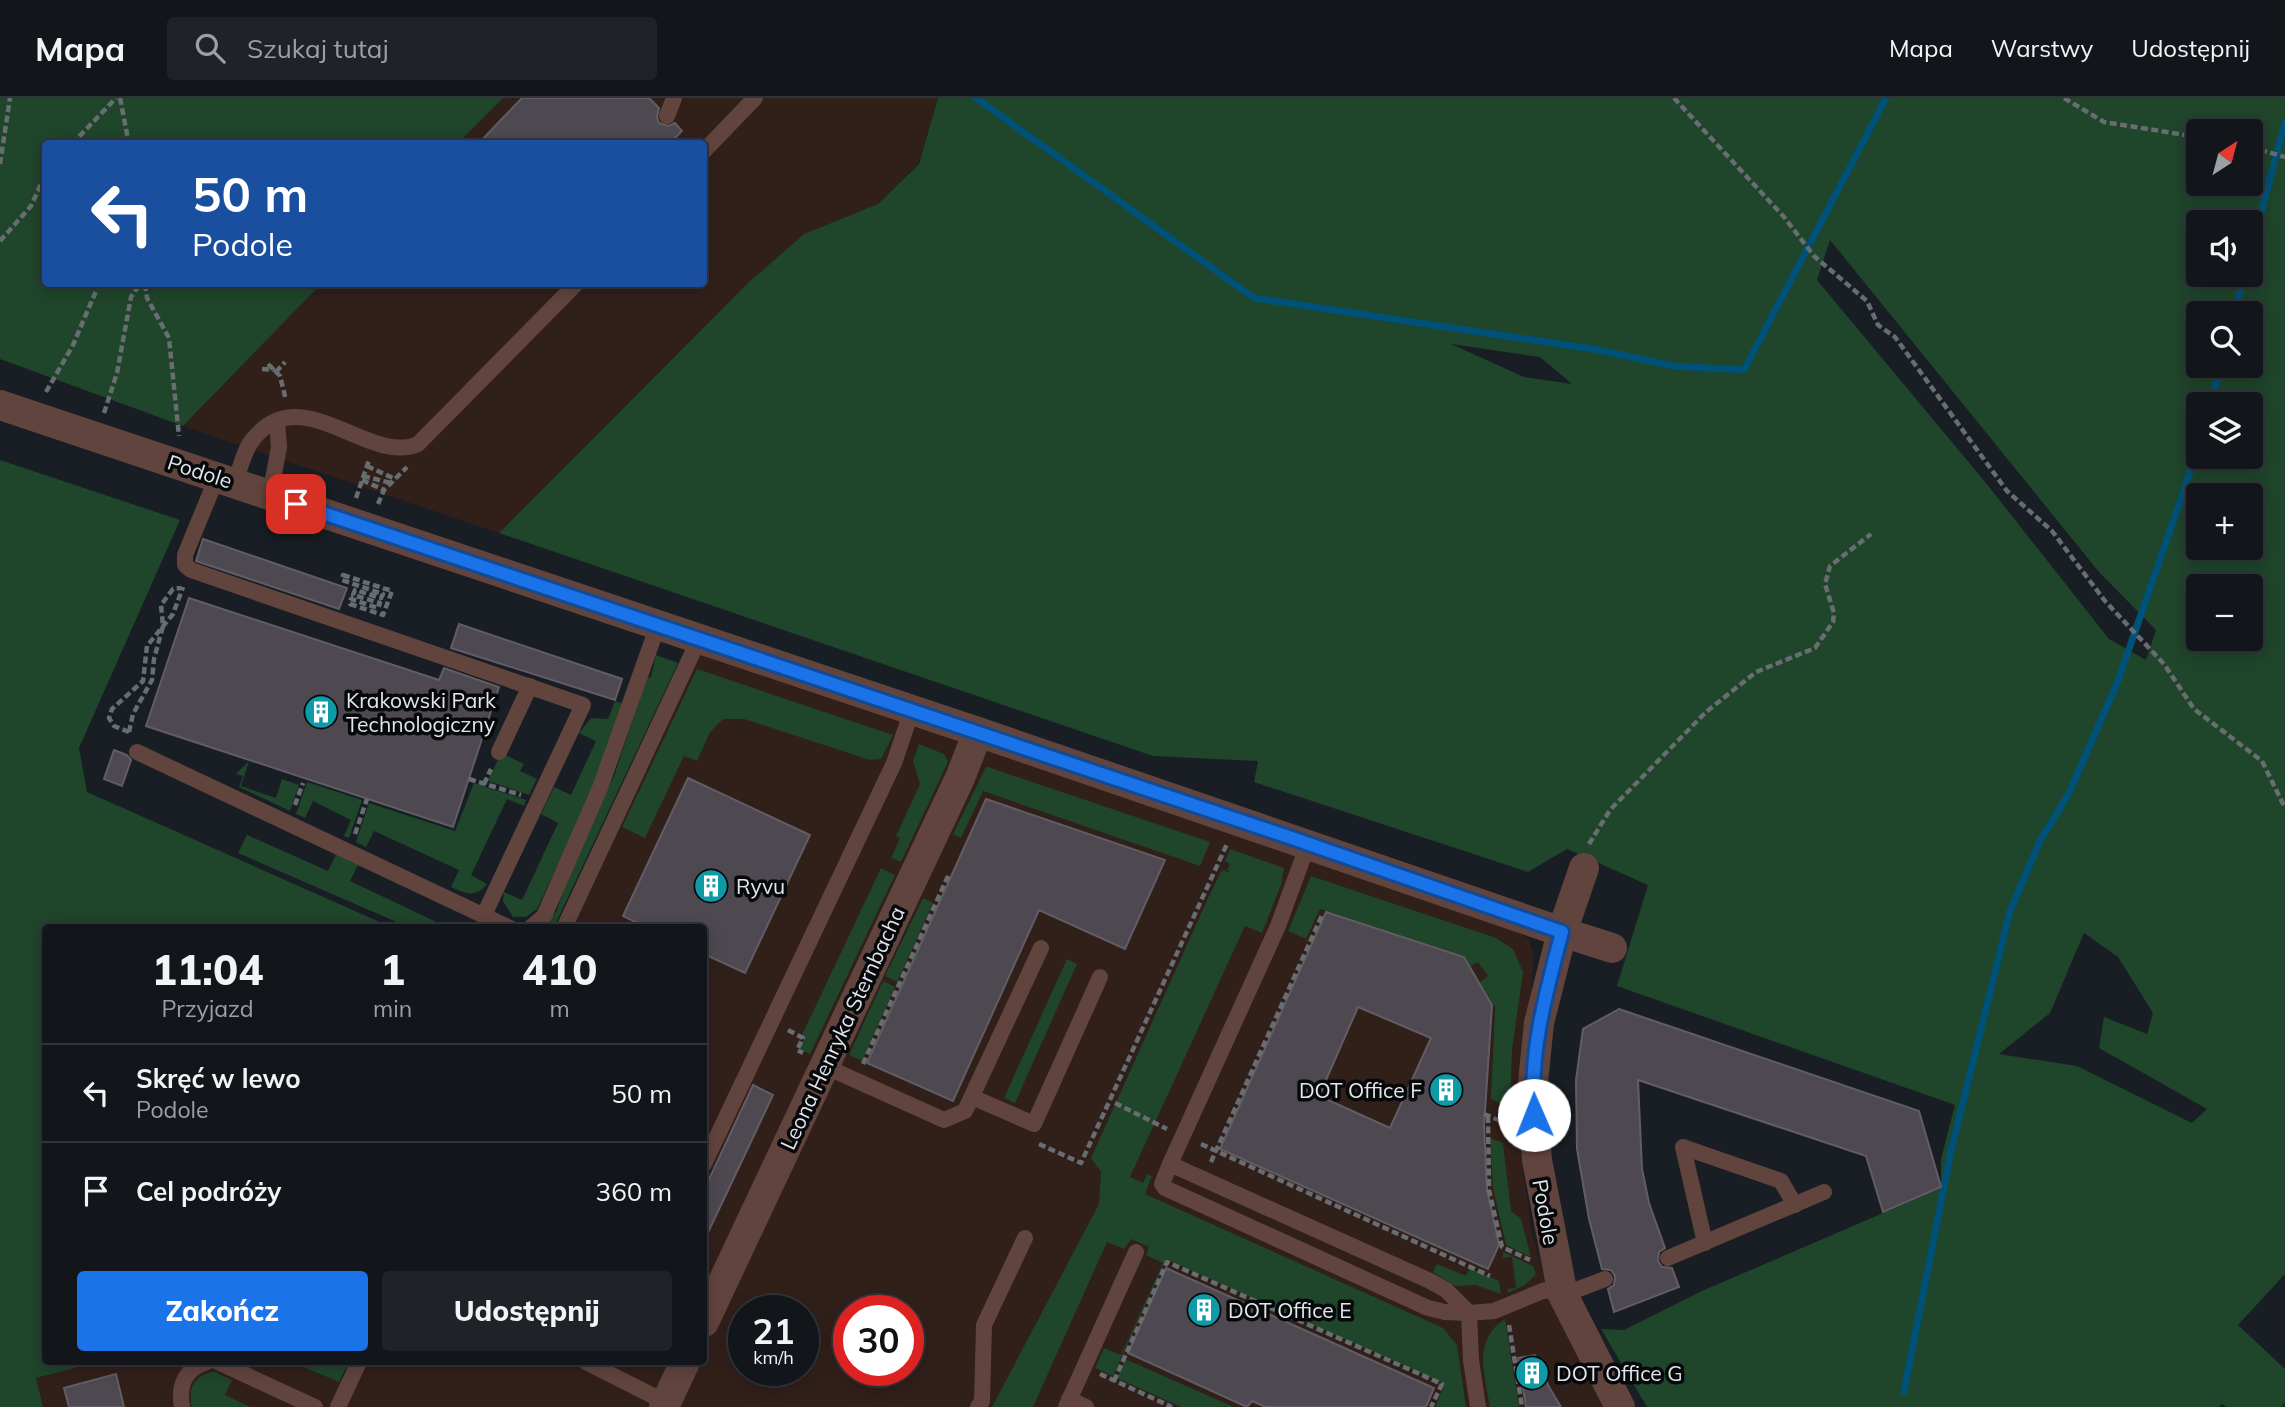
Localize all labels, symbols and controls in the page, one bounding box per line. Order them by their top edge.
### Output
search box [167,17,657,80]
text: Mapa [35,28,125,69]
icon: search [191,29,229,67]
text: Szukaj tutaj [247,32,389,65]
text: Mapa [1889,33,1953,63]
text: Warstwy [1991,33,2093,63]
text: Udostępnij [2131,33,2250,63]
north arrow [2186,119,2263,196]
map controls [2186,119,2263,651]
text: 50 m [192,163,308,224]
icon: left [77,168,168,259]
button: sound [2186,210,2263,287]
text: Podole [192,224,293,264]
button: search [2186,301,2263,378]
button: layers [2186,392,2263,469]
street label: Podole [164,448,236,494]
pin [266,474,326,534]
button: + [2186,483,2263,560]
icon: arrive [277,485,315,523]
button: − [2186,574,2263,651]
place label: Krakowski Park Technologiczny [346,687,496,737]
building icon: Krakowski Park Technologiczny [302,693,340,731]
building icon: Ryvu [692,867,730,905]
place label: Ryvu [736,873,785,899]
street label: Leona Henryka Sternbacha [774,902,910,1154]
text: 11:04 [152,943,263,996]
text: 1 [380,943,405,996]
text: 410 [522,943,597,996]
text: Przyjazd [162,994,253,1023]
text: min [373,994,412,1023]
text: m [549,994,570,1023]
text: Skręć w lewo [136,1062,301,1095]
building icon: DOT Office F [1427,1071,1465,1109]
icon: left [77,1074,115,1112]
text: 50 m [611,1077,672,1110]
place label: DOT Office F [1299,1077,1422,1103]
position arrow [1497,1078,1571,1152]
text: Podole [136,1095,209,1124]
icon: arrive [77,1172,115,1210]
text: Cel podróży [136,1175,281,1208]
text: 360 m [596,1175,672,1208]
street label: Podole [1527,1177,1565,1247]
button: Zakończ [77,1271,368,1351]
button: Udostępnij [382,1271,672,1351]
building icon: DOT Office E [1185,1291,1223,1329]
speed limit sign: 30 [833,1295,924,1386]
place label: DOT Office E [1228,1297,1352,1323]
text: 21 [752,1309,795,1353]
text: km/h [753,1346,794,1369]
building icon: DOT Office G [1513,1354,1551,1392]
place label: DOT Office G [1556,1360,1683,1386]

